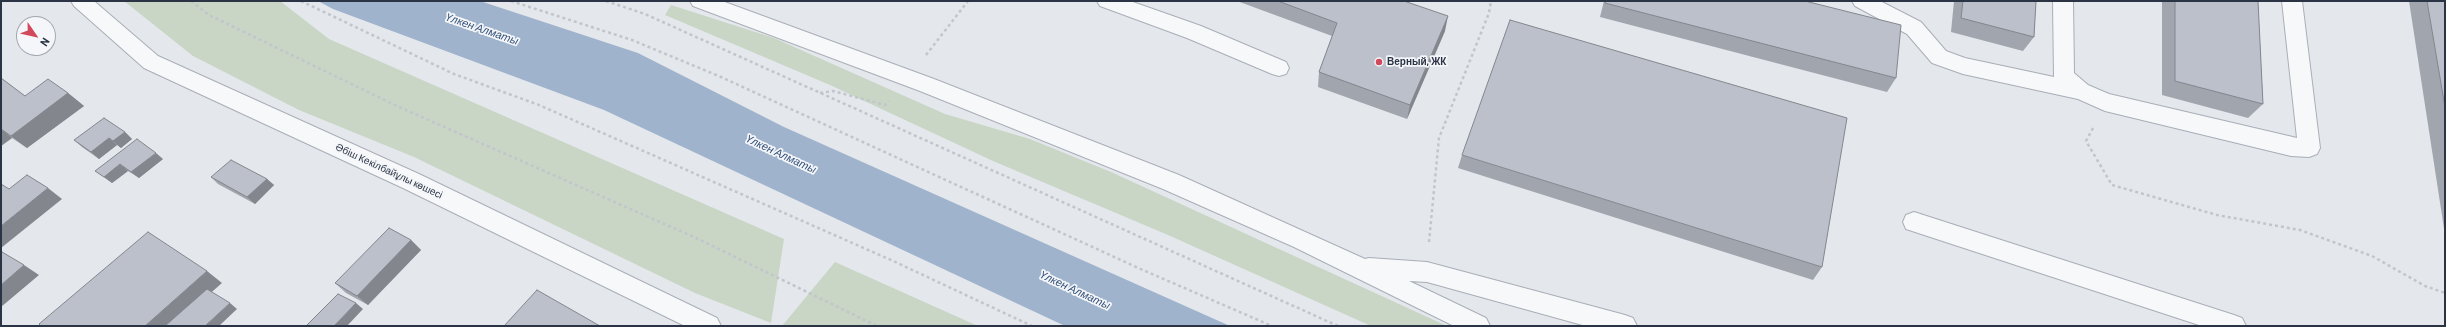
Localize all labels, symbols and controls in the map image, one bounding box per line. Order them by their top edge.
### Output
water label: Үлкен Алматы [444,10,520,48]
north arrow [16,16,56,56]
text: N [38,36,53,49]
place label: Верный, ЖК [1387,56,1446,68]
marker: Верный, ЖК [1374,57,1384,67]
water label: Үлкен Алматы [744,132,818,176]
street label: Әбіш Кекілбайұлы көшесі [334,141,444,201]
water label: Үлкен Алматы [1038,268,1112,312]

